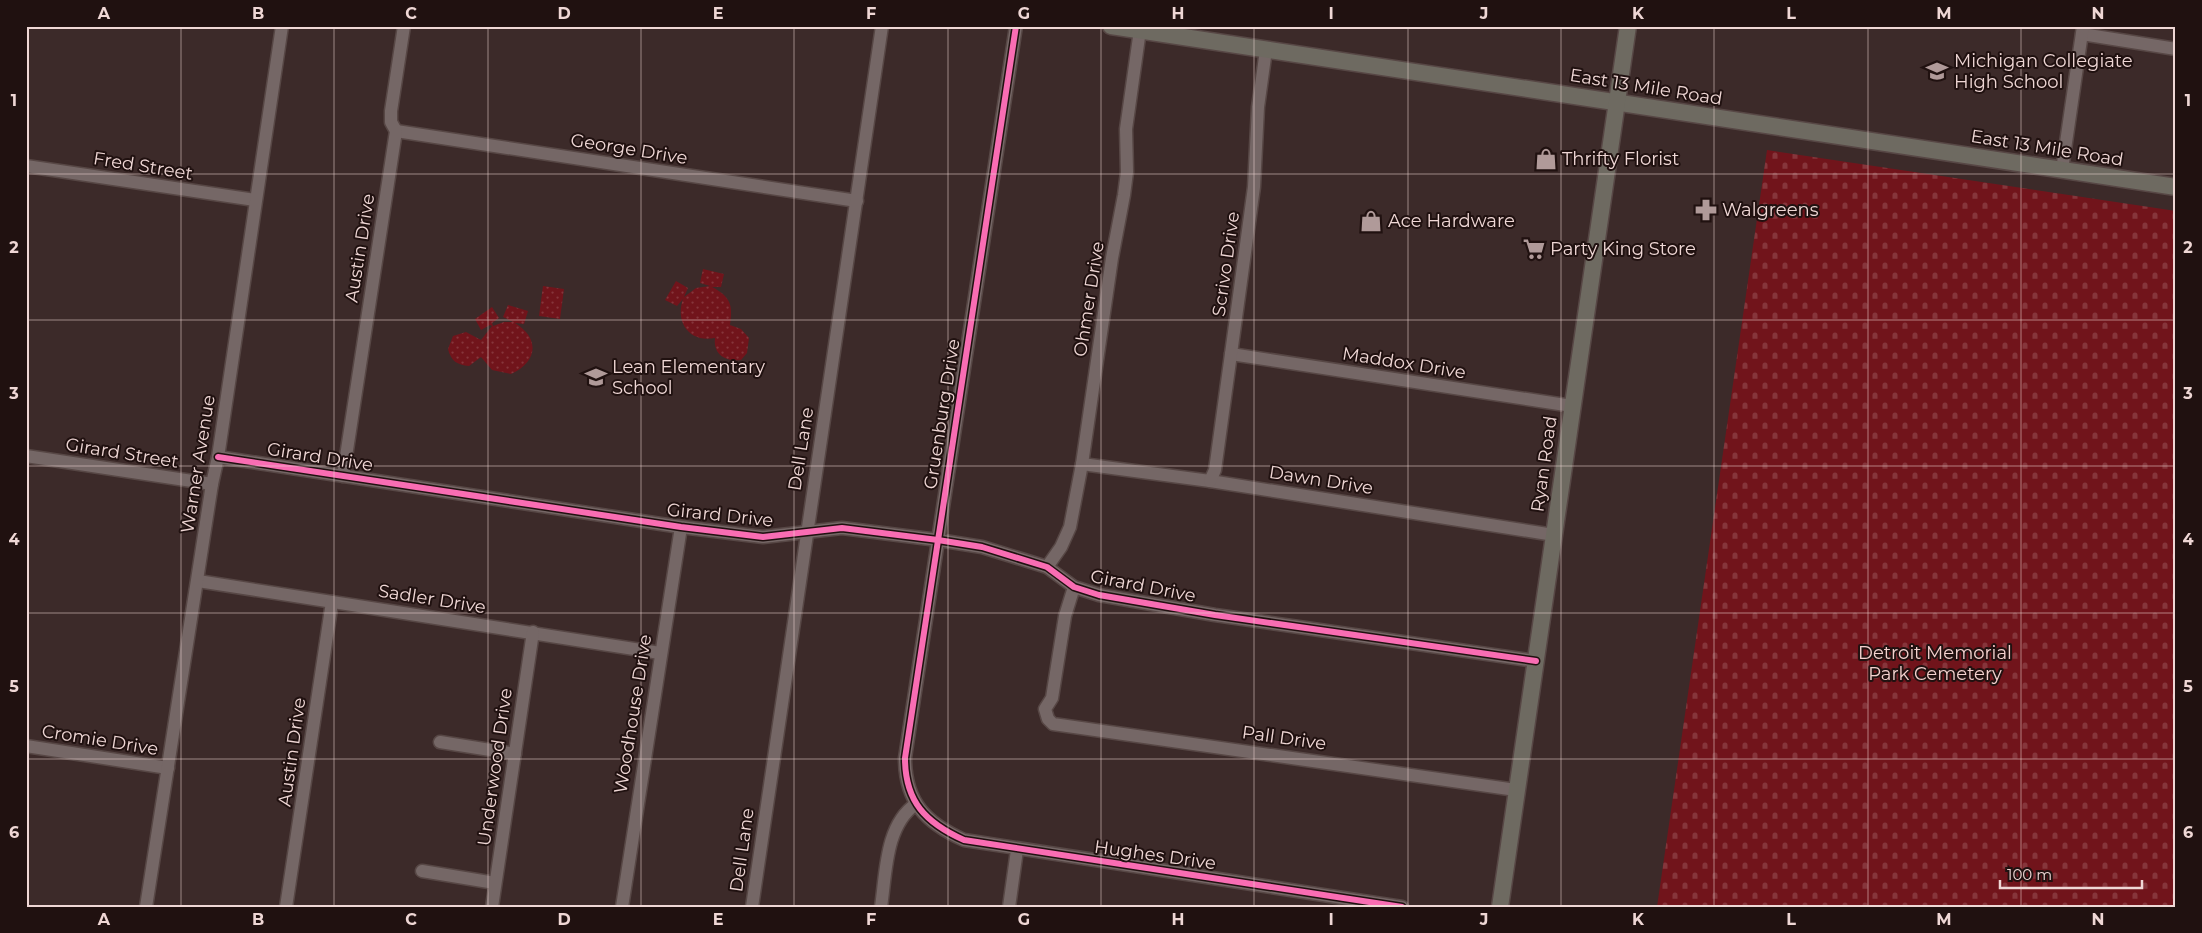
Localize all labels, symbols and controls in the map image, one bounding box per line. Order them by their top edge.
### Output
text: A [97,4,111,23]
text: B [252,4,264,23]
text: C [405,4,417,23]
text: D [557,4,571,23]
text: E [713,4,723,23]
text: F [866,4,876,23]
text: G [1018,4,1030,23]
text: H [1172,4,1184,23]
text: I [1328,4,1334,23]
text: J [1479,4,1488,23]
text: K [1632,4,1645,23]
text: L [1786,4,1796,23]
text: M [1936,4,1952,23]
text: N [2092,4,2104,23]
place label: Michigan Collegiate High School [1954,50,2133,93]
school or university icon: Michigan Collegiate High School [1924,58,1950,84]
street label: East 13 Mile Road [1568,64,1724,110]
text: 1 [11,91,17,110]
text: 1 [2185,91,2191,110]
street label: East 13 Mile Road [1969,125,2125,171]
street label: George Drive [569,129,689,169]
shop icon: Thrifty Florist [1533,146,1559,172]
street label: Fred Street [92,147,194,185]
place label: Thrifty Florist [1562,148,1679,170]
street label: Austin Drive [341,192,379,304]
pharmacy icon: Walgreens [1693,197,1719,223]
place label: Walgreens [1722,199,1819,221]
shop icon: Ace Hardware [1358,208,1384,234]
street label: Scrivo Drive [1208,210,1244,318]
place label: Ace Hardware [1388,210,1515,232]
supermarket icon: Party King Store [1521,236,1547,262]
text: 2 [9,238,19,257]
place label: Party King Store [1550,238,1696,260]
text: 2 [2183,238,2193,257]
street label: Ohmer Drive [1069,240,1109,358]
street label: Gruenburg Drive [919,337,965,491]
street label: Maddox Drive [1341,342,1467,384]
place label: Lean Elementary School [612,356,765,399]
school or university icon: Lean Elementary School [583,364,609,390]
text: 3 [8,384,19,403]
text: 3 [2182,384,2193,403]
street label: Warner Avenue [176,393,220,535]
street label: Dell Lane [784,405,818,492]
street label: Ryan Road [1526,414,1562,514]
street label: Girard Street [64,433,180,473]
street label: Girard Drive [265,438,375,476]
street label: Dawn Drive [1267,461,1375,499]
street label: Girard Drive [666,498,774,532]
text: 4 [8,530,20,549]
text: 4 [2182,530,2194,549]
street label: Girard Drive [1088,565,1198,607]
street label: Sadler Drive [377,580,488,618]
street label: Woodhouse Drive [610,633,656,795]
park label: Detroit Memorial Park Cemetery [1858,642,2012,685]
text: 5 [9,677,19,696]
text: 5 [2183,677,2193,696]
street label: Underwood Drive [473,687,517,847]
street label: Austin Drive [273,696,311,808]
street label: Cromie Drive [40,720,160,760]
street label: Pall Drive [1240,721,1328,755]
street label: Dell Lane [725,807,759,893]
text: 6 [9,823,19,842]
text: 6 [2183,823,2193,842]
street label: Hughes Drive [1093,836,1217,874]
scale bar [2000,858,2142,890]
text: 100 m [2007,865,2052,884]
text: A [97,910,111,929]
text: B [252,910,264,929]
text: C [405,910,417,929]
text: D [557,910,571,929]
text: E [713,910,723,929]
text: F [866,910,876,929]
text: G [1018,910,1030,929]
text: H [1172,910,1184,929]
text: I [1328,910,1334,929]
text: J [1479,910,1488,929]
text: K [1632,910,1645,929]
text: L [1786,910,1796,929]
text: M [1936,910,1952,929]
text: N [2092,910,2104,929]

